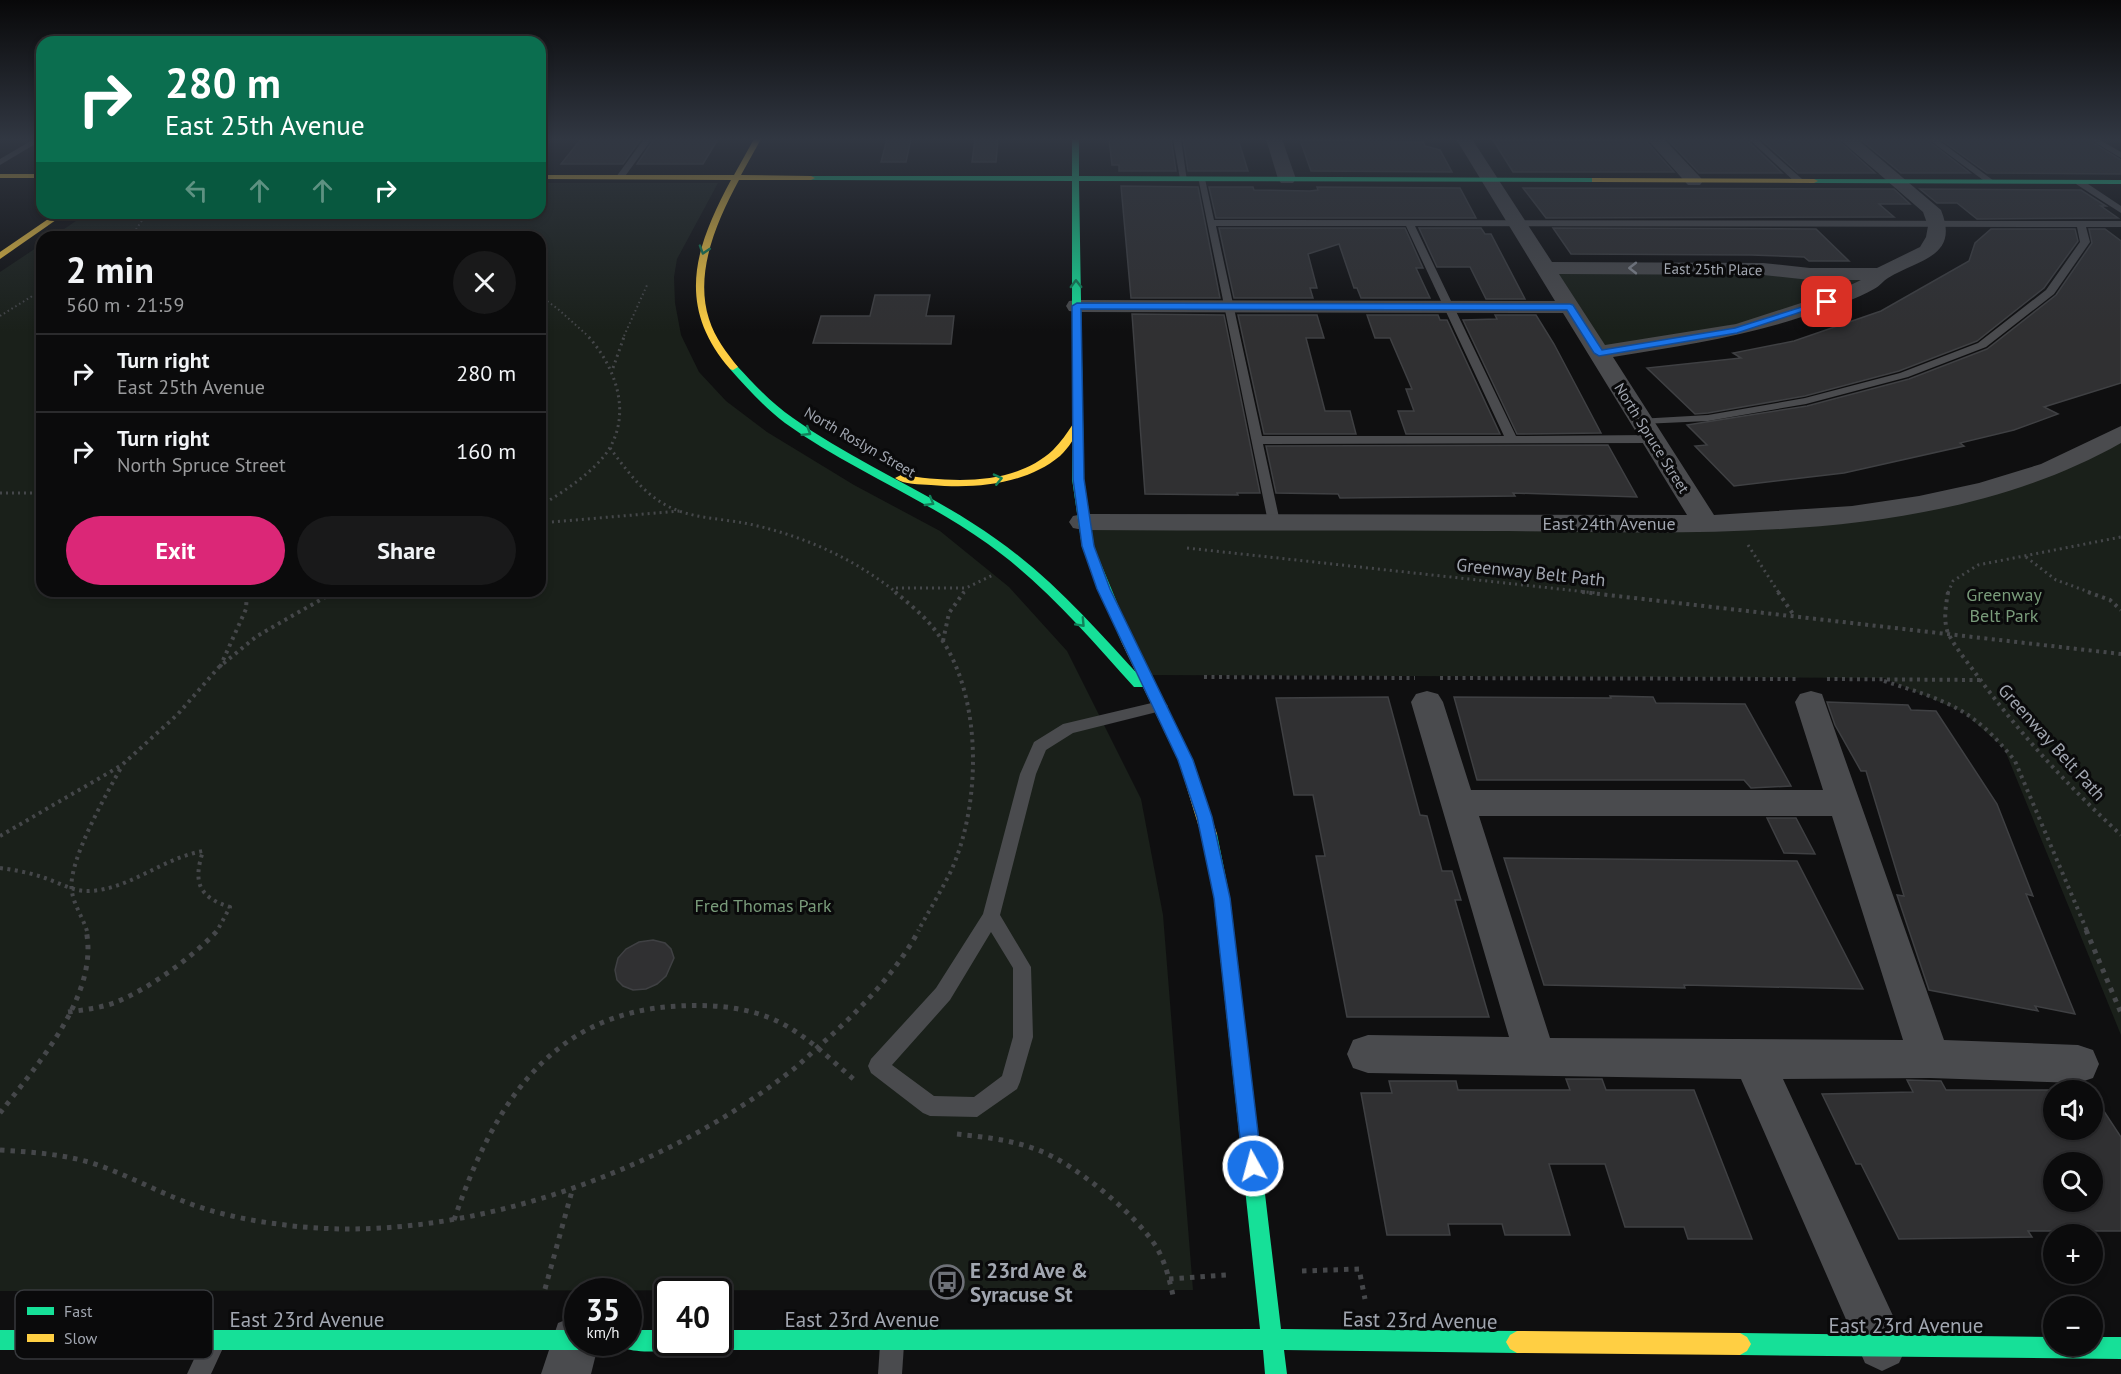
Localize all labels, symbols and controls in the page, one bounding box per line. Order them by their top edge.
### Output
text: 280 m [165,55,281,110]
icon: right [66,60,144,138]
text: East 25th Avenue [165,108,365,142]
icon: left [180,174,213,207]
icon: ahead [243,174,276,207]
icon: ahead [306,174,339,207]
icon: right [369,174,402,207]
one-way arrow [699,244,711,255]
text: 2 min [66,246,154,293]
button: close [453,251,516,314]
street label: East 25th Place [1663,259,1763,279]
one-way arrow [1628,262,1637,275]
pin [1801,276,1852,327]
one-way arrow [1070,279,1082,288]
icon: arrive [1810,285,1843,318]
text: 560 m · 21:59 [66,292,184,318]
text: Turn right [117,346,209,374]
icon: right [66,357,99,390]
text: 280 m [456,359,516,387]
text: East 25th Avenue [117,374,265,400]
street label: North Spruce Street [1610,379,1694,497]
street label: North Roslyn Street [801,402,919,482]
text: Turn right [117,424,209,452]
one-way arrow [801,424,811,436]
icon: right [66,435,99,468]
text: 160 m [456,437,516,465]
text: North Spruce Street [117,452,286,478]
one-way arrow [993,473,1003,486]
one-way arrow [924,494,934,506]
street label: East 24th Avenue [1542,512,1676,535]
button: Exit [66,516,285,585]
button: Share [297,516,516,585]
street label: Greenway Belt Path [1455,553,1607,591]
park label: Greenway Belt Park [1966,583,2042,627]
one-way arrow [1074,616,1085,627]
street label: Greenway Belt Path [1993,679,2111,805]
park label: Fred Thomas Park [694,894,832,917]
map controls [2043,1080,2103,1356]
button: sound [2043,1080,2103,1140]
position arrow [1221,1134,1285,1198]
button: search [2043,1152,2103,1212]
button: + [2043,1224,2103,1284]
place label: E 23rd Ave & Syracuse St [970,1257,1088,1308]
bus stop icon: E 23rd Ave & Syracuse St [929,1264,965,1300]
speed limit sign: 40 [654,1278,732,1356]
legend [15,1290,213,1359]
text: 35 [586,1290,620,1329]
button: − [2043,1296,2103,1356]
text: Fast [64,1301,93,1321]
street label: East 23rd Avenue [1342,1305,1498,1335]
street label: East 23rd Avenue [229,1306,385,1333]
street label: East 23rd Avenue [784,1306,940,1333]
street label: East 23rd Avenue [1828,1312,1984,1339]
text: km/h [587,1323,619,1342]
text: Slow [64,1328,98,1348]

